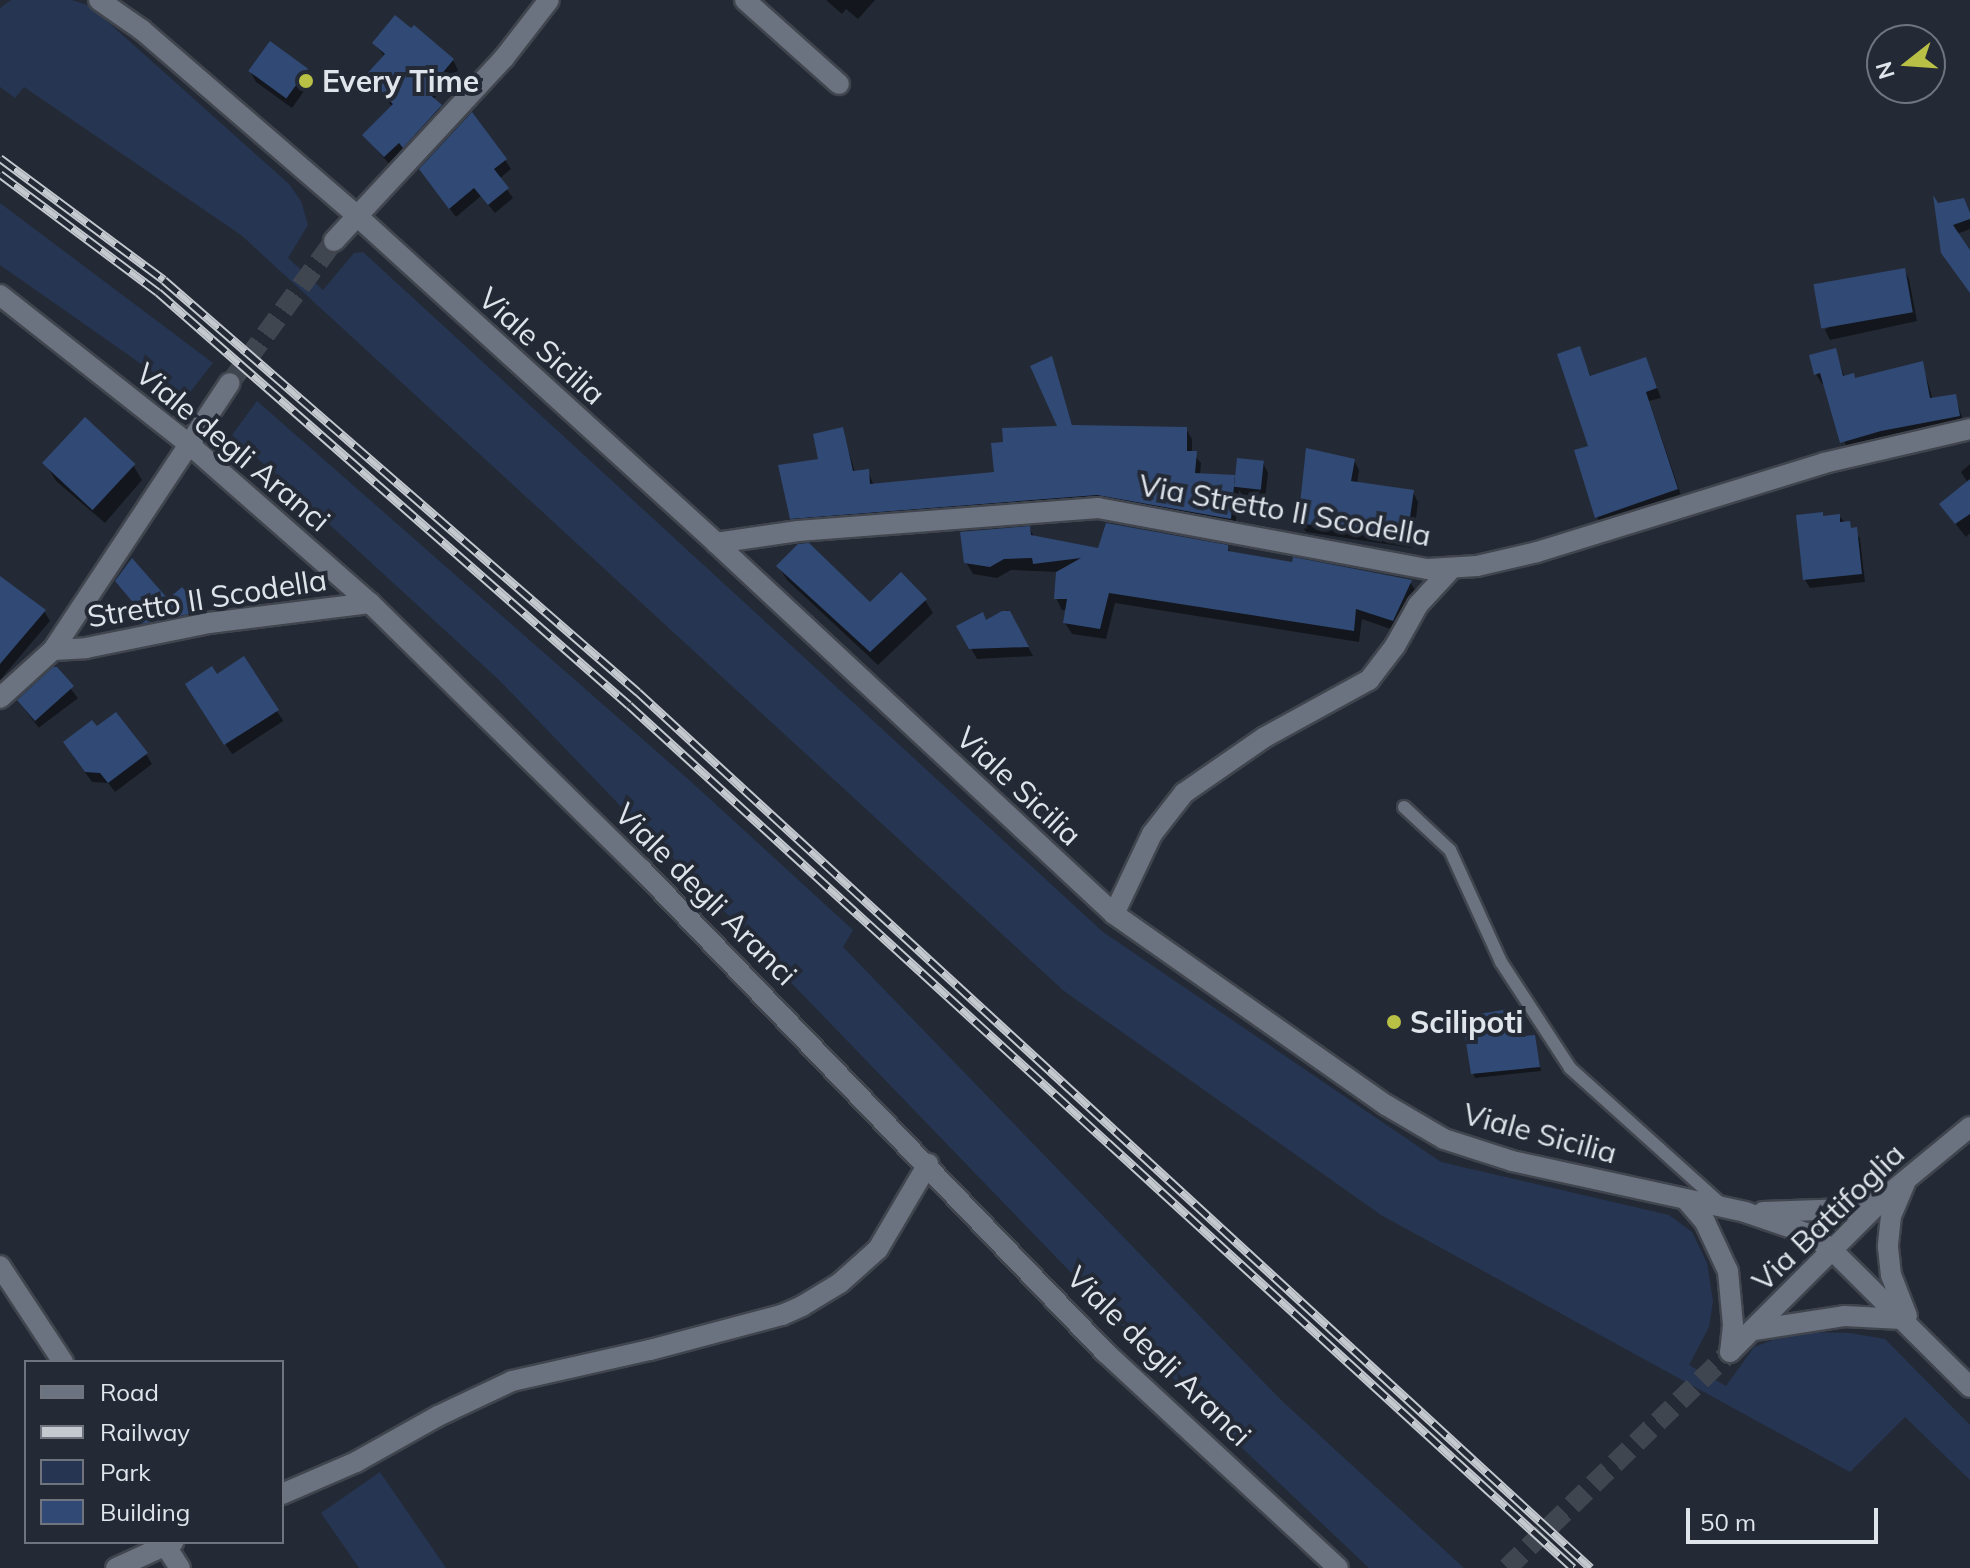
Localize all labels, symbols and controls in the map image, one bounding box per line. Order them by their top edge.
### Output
north arrow [1866,24,1946,104]
text: N [1869,58,1901,82]
place label: Every Time [322,63,479,99]
marker: Every Time [297,72,315,90]
street label: Viale Sicilia [471,280,613,412]
street label: Viale degli Aranci [129,355,337,539]
street label: Via Stretto II Scodella [1136,467,1434,553]
street label: Stretto II Scodella [85,561,329,635]
street label: Viale Sicilia [949,719,1089,853]
street label: Viale degli Aranci [608,796,804,992]
place label: Scilipoti [1410,1004,1523,1040]
marker: Scilipoti [1385,1013,1403,1031]
street label: Viale Sicilia [1459,1095,1621,1171]
street label: Via Battifoglia [1745,1136,1911,1298]
street label: Viale degli Aranci [1059,1259,1259,1453]
legend [24,1360,284,1544]
text: Road [100,1377,159,1407]
text: Railway [100,1417,190,1447]
text: Park [100,1457,151,1487]
scale bar [1690,1492,1882,1542]
text: Building [100,1497,190,1527]
text: 50 m [1700,1507,1756,1537]

